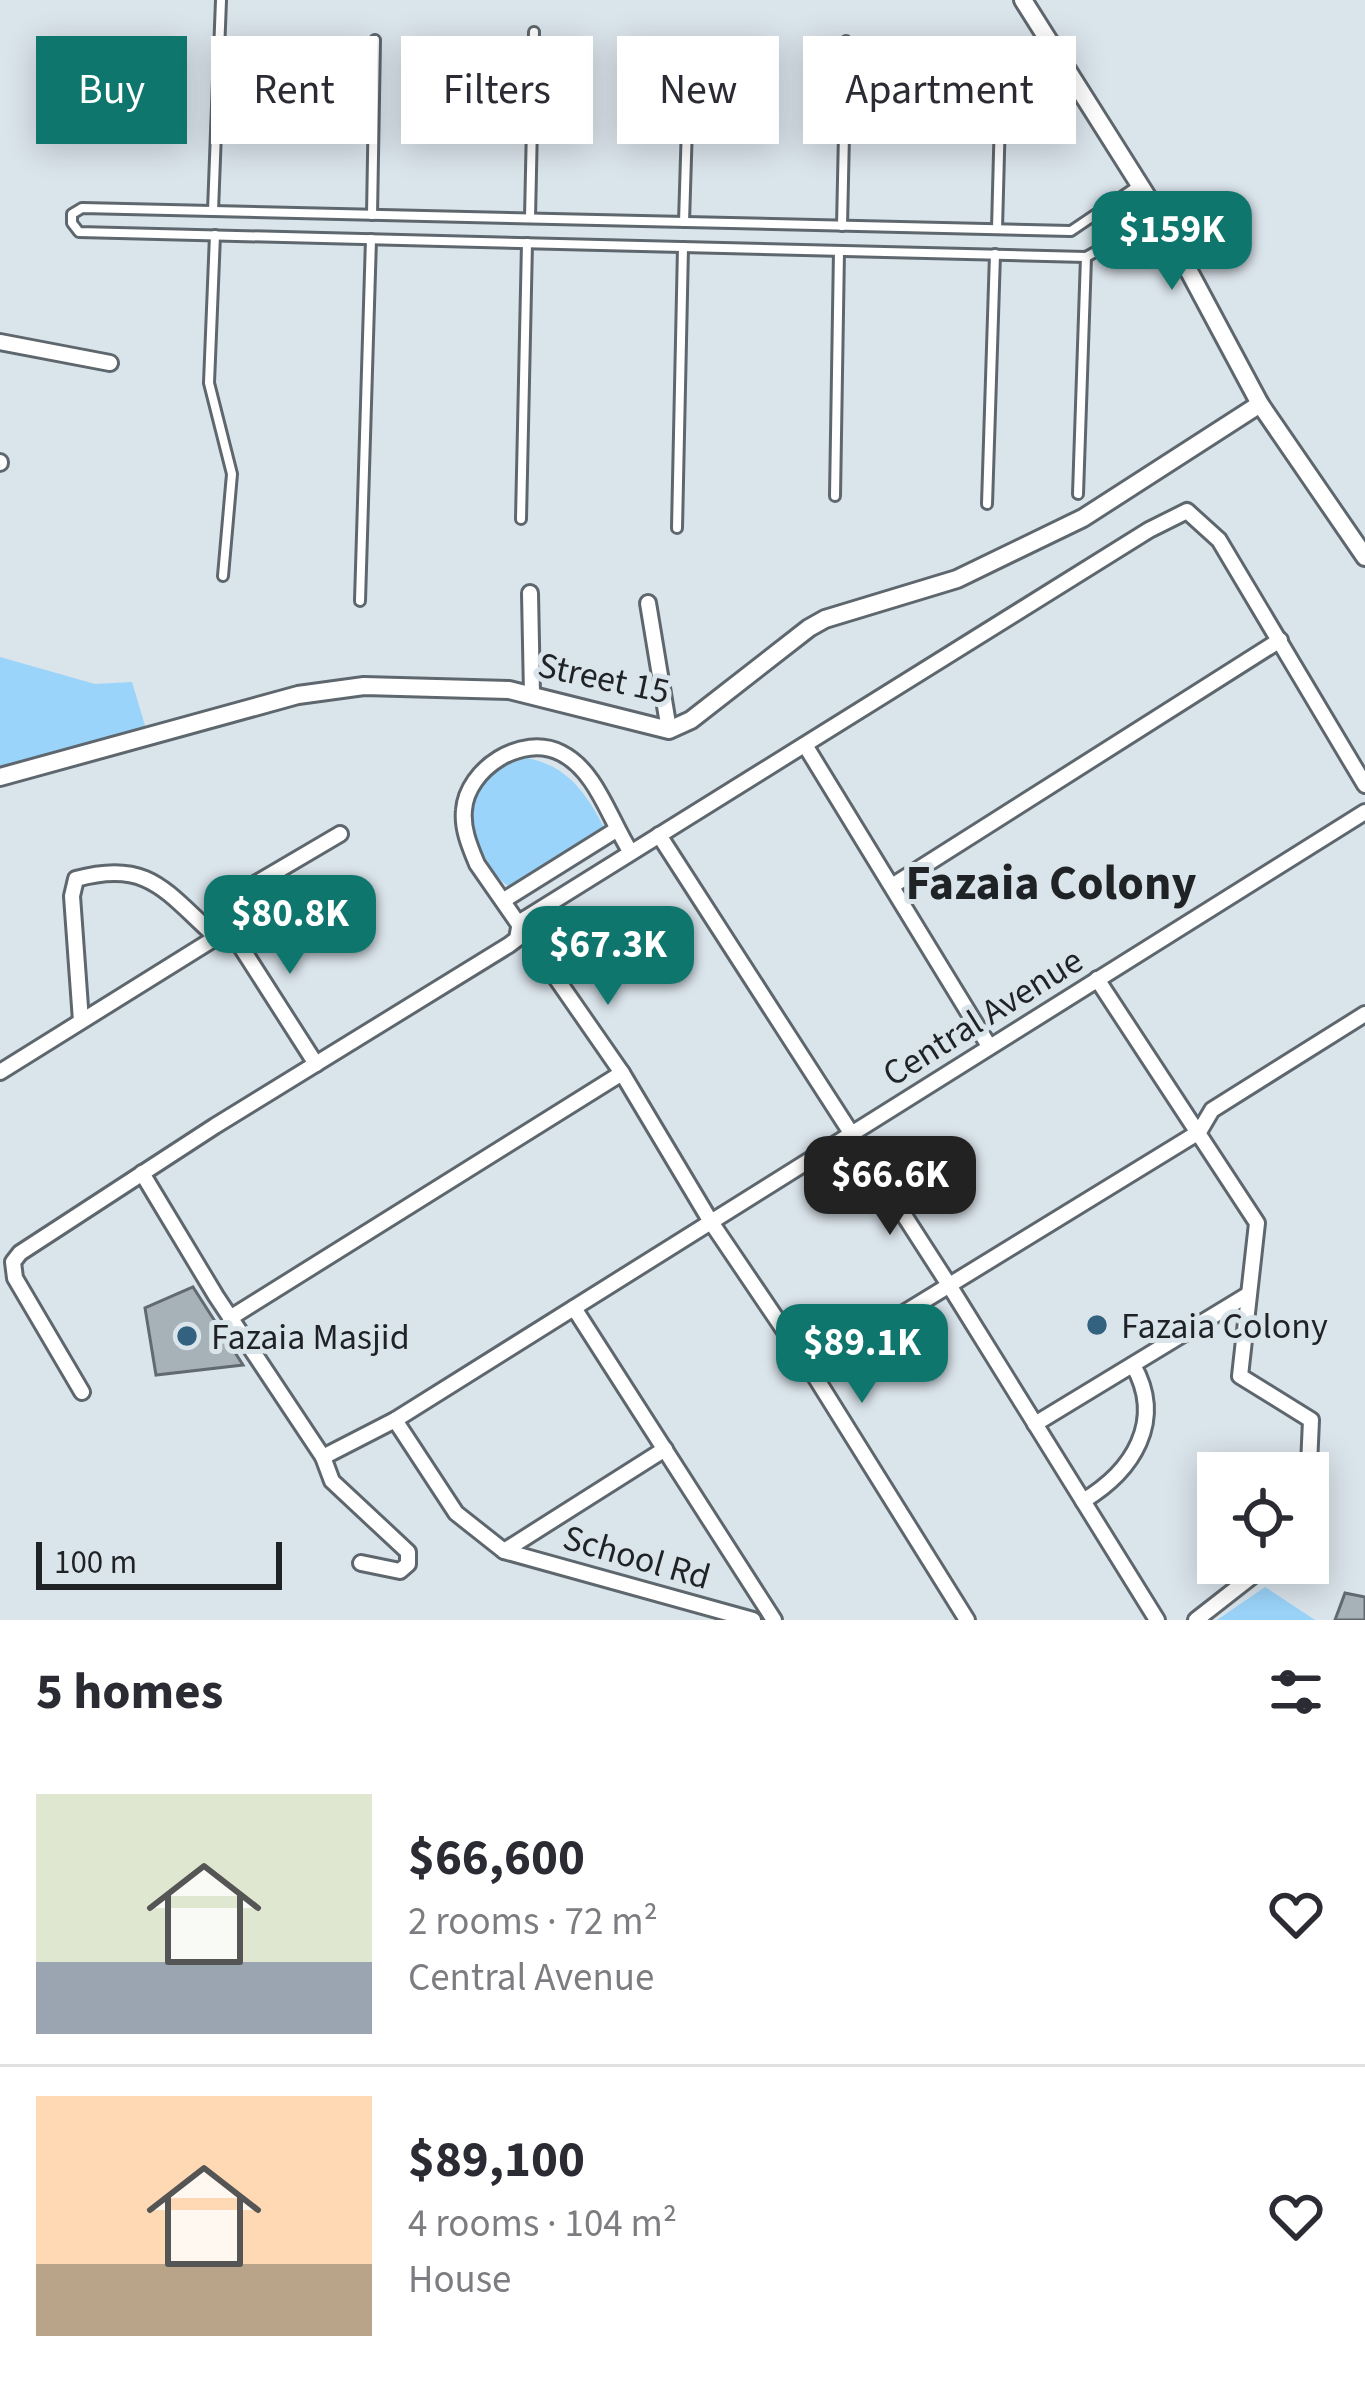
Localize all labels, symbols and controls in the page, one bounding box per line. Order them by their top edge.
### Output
chip: Buy [36,36,187,144]
chip: Rent [211,36,377,144]
chip: Filters [401,36,593,144]
chip: New [617,36,779,144]
chip: Apartment [803,36,1076,144]
pin: $159K [1088,191,1256,293]
text: $159K [1119,202,1225,258]
street label: Street 15 [533,640,674,717]
district label: Fazaia Colony [906,850,1196,918]
pin: $80.8K [192,875,388,977]
text: $80.8K [231,886,349,942]
pin: $67.3K [510,906,706,1008]
text: $67.3K [549,917,667,973]
street label: Central Avenue [873,935,1093,1099]
pin: $66.6K [792,1136,988,1238]
text: $66.6K [831,1147,949,1203]
place label: Fazaia Colony [1121,1301,1328,1352]
pin: $89.1K [764,1304,960,1406]
place label: Fazaia Masjid [211,1312,410,1363]
marker: Fazaia Colony [1084,1312,1110,1338]
text: $89.1K [803,1315,921,1371]
marker: Fazaia Masjid [174,1323,200,1349]
map controls [1197,1452,1329,1584]
button: locate [1197,1452,1329,1584]
street label: School Rd [557,1512,716,1603]
scale bar [36,1536,282,1589]
text: 100 m [54,1539,137,1586]
text: 5 homes [36,1656,223,1728]
icon: filters [1263,1659,1329,1725]
text: $66,600 [408,1822,585,1894]
icon: home [132,1842,276,1986]
icon: heart [1263,1881,1329,1947]
text: 2 rooms · 72 m² [408,1894,658,1950]
text: Central Avenue [408,1950,654,2006]
text: $89,100 [408,2124,585,2196]
icon: home [132,2144,276,2288]
icon: heart [1263,2183,1329,2249]
text: 4 rooms · 104 m² [408,2196,677,2252]
text: House [408,2252,511,2308]

